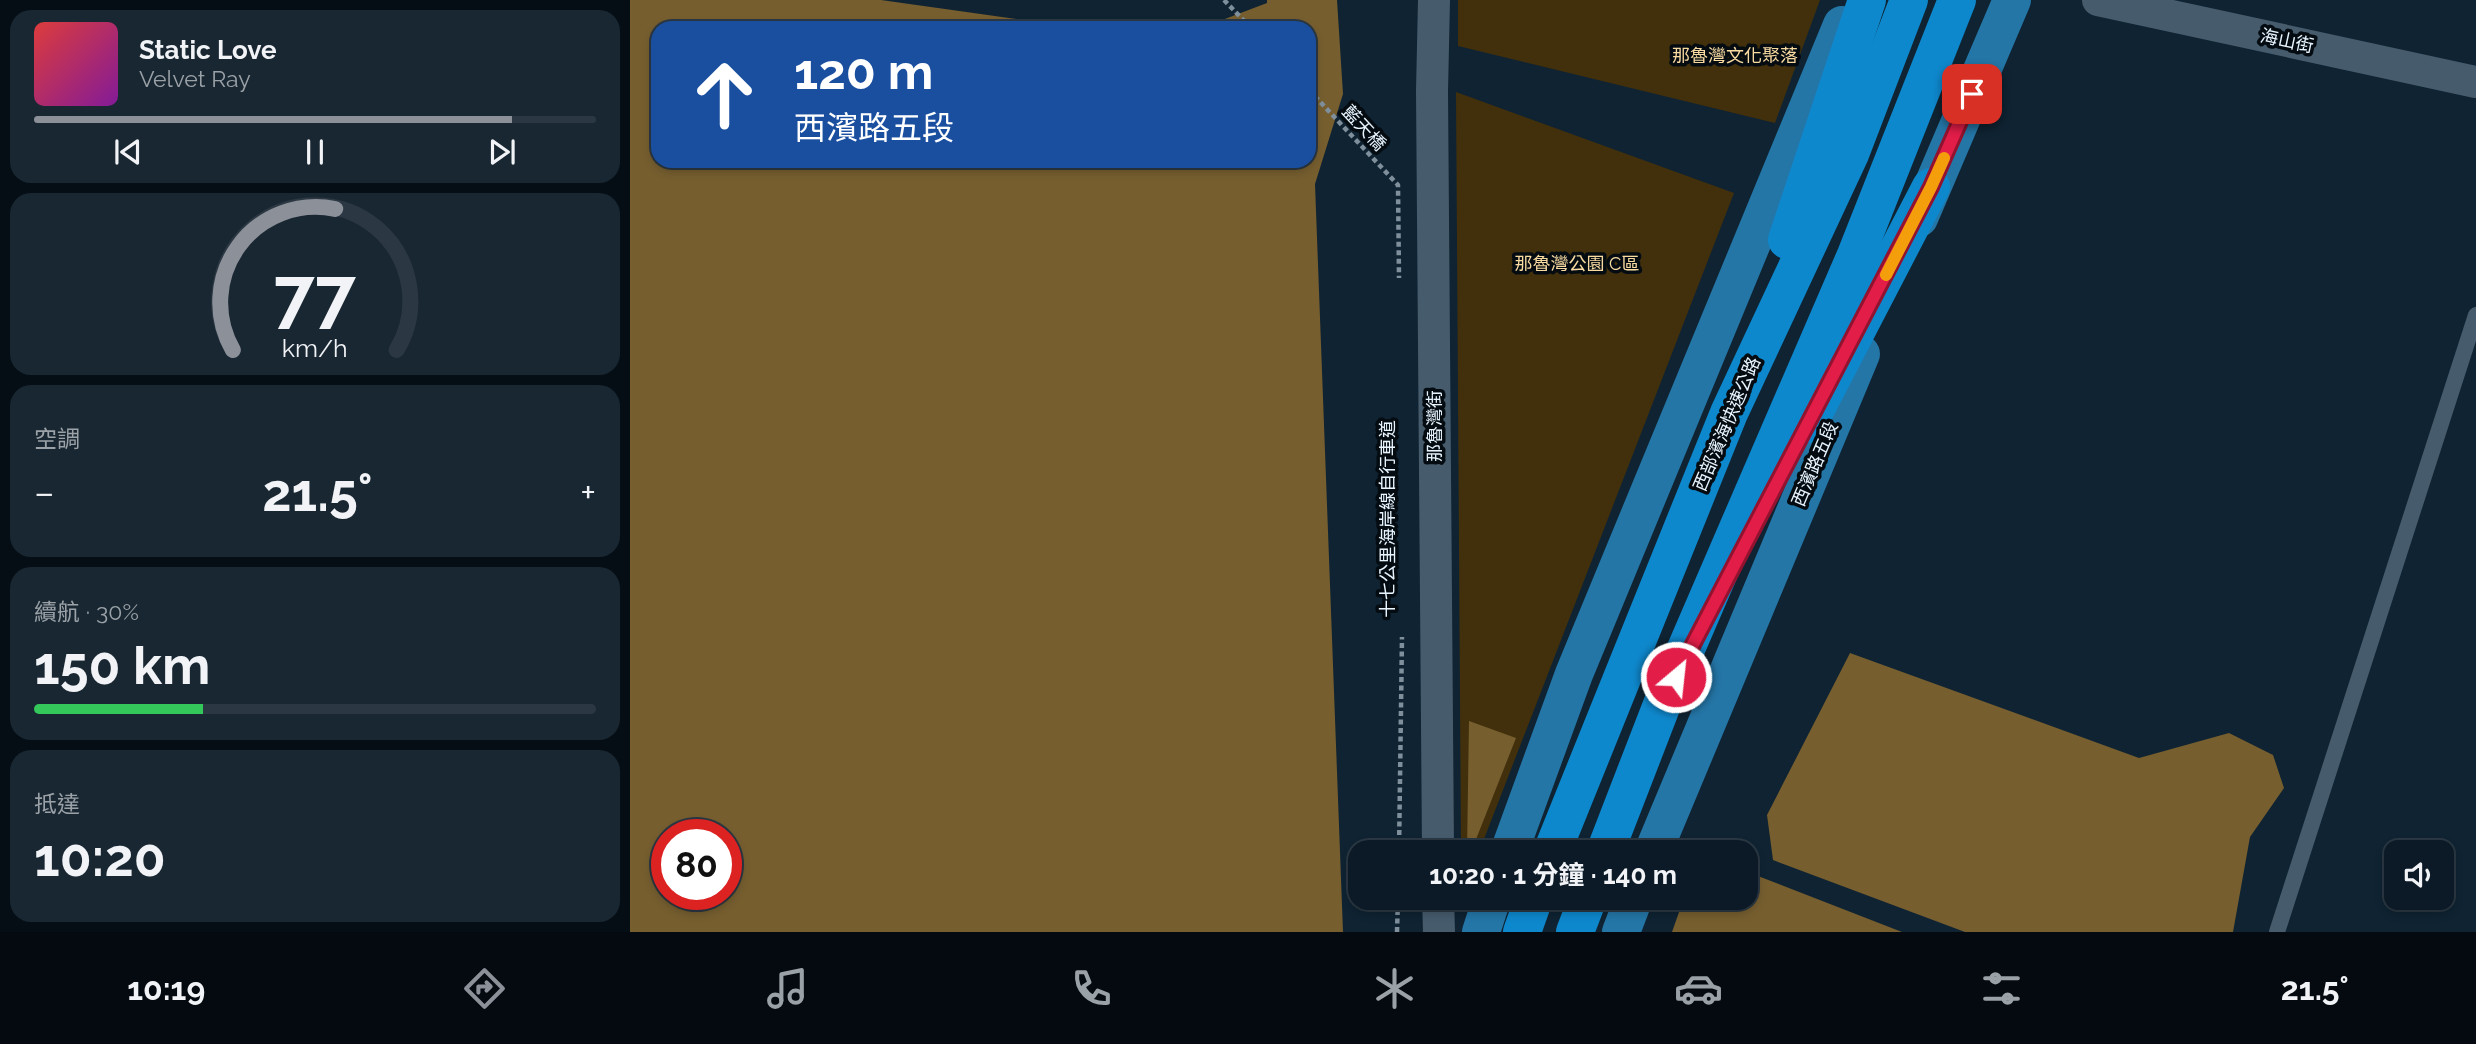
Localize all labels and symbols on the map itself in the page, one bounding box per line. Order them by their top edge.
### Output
street label: 海山街 [2259,25,2316,56]
park label: 那魯灣文化聚落 [1672,45,1798,66]
pin [1942,64,2002,124]
street label: 藍天橋 [1338,101,1390,155]
park label: 那魯灣公園 C區 [1515,253,1639,274]
street label: 西部濱海快速公路 [1689,353,1764,494]
street label: 那魯灣街 [1424,390,1445,462]
street label: 西濱路五段 [1787,418,1842,509]
street label: 十七公里海岸線自行車道 [1377,420,1398,618]
position arrow [1639,640,1713,714]
speed limit sign: 80 [651,819,742,910]

